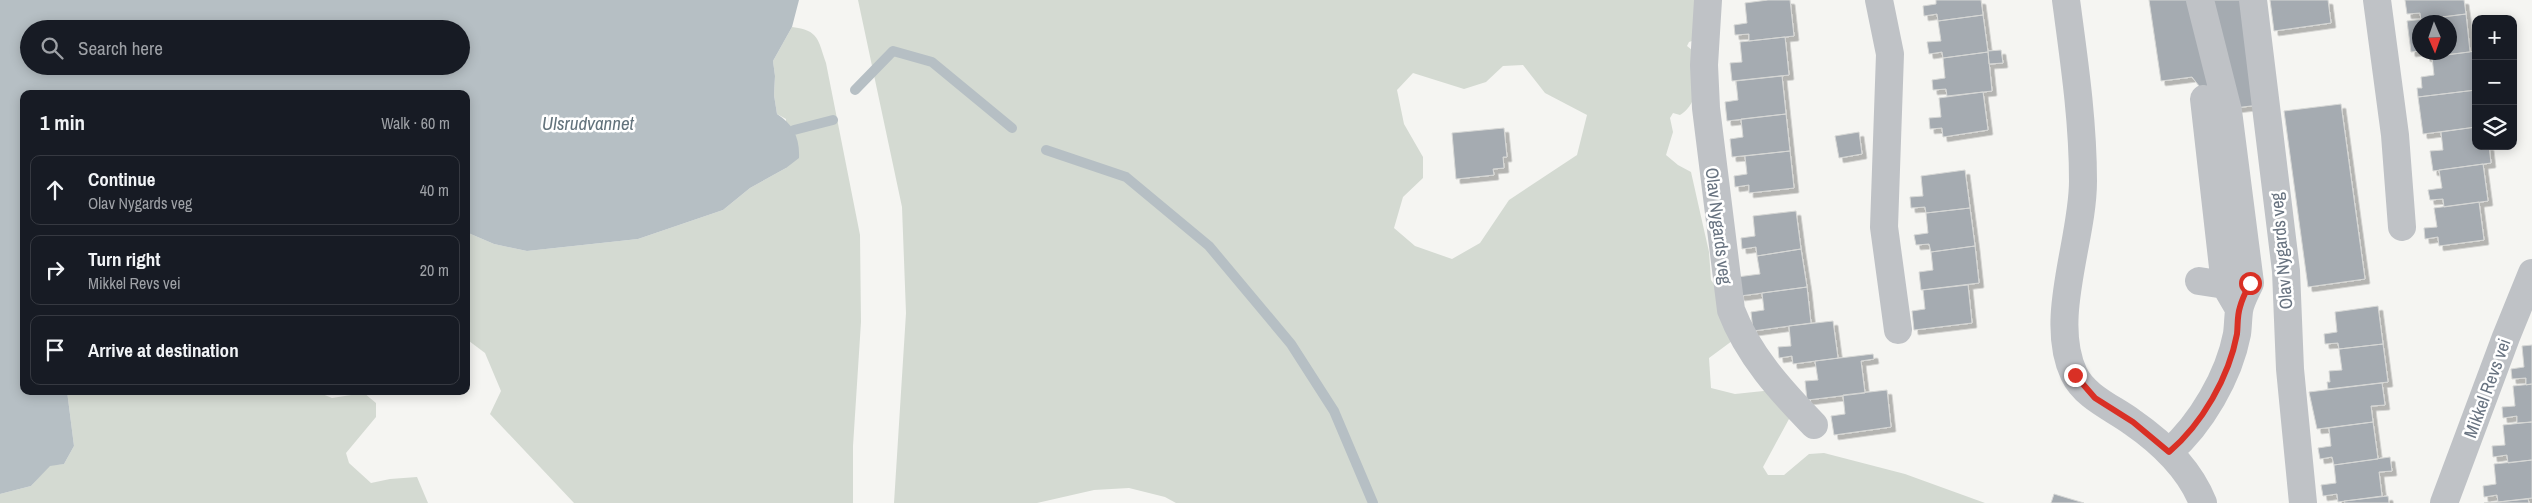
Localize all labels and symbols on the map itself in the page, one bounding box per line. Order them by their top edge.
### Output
north arrow [2412,15,2457,60]
water label: Ulsrudvannet [542,110,635,136]
street label: Olav Nygards veg [1699,166,1739,287]
street label: Olav Nygards veg [2263,191,2299,311]
route start [2239,272,2262,295]
street label: Mikkel Revs vei [2457,335,2517,441]
route end [2064,364,2087,387]

